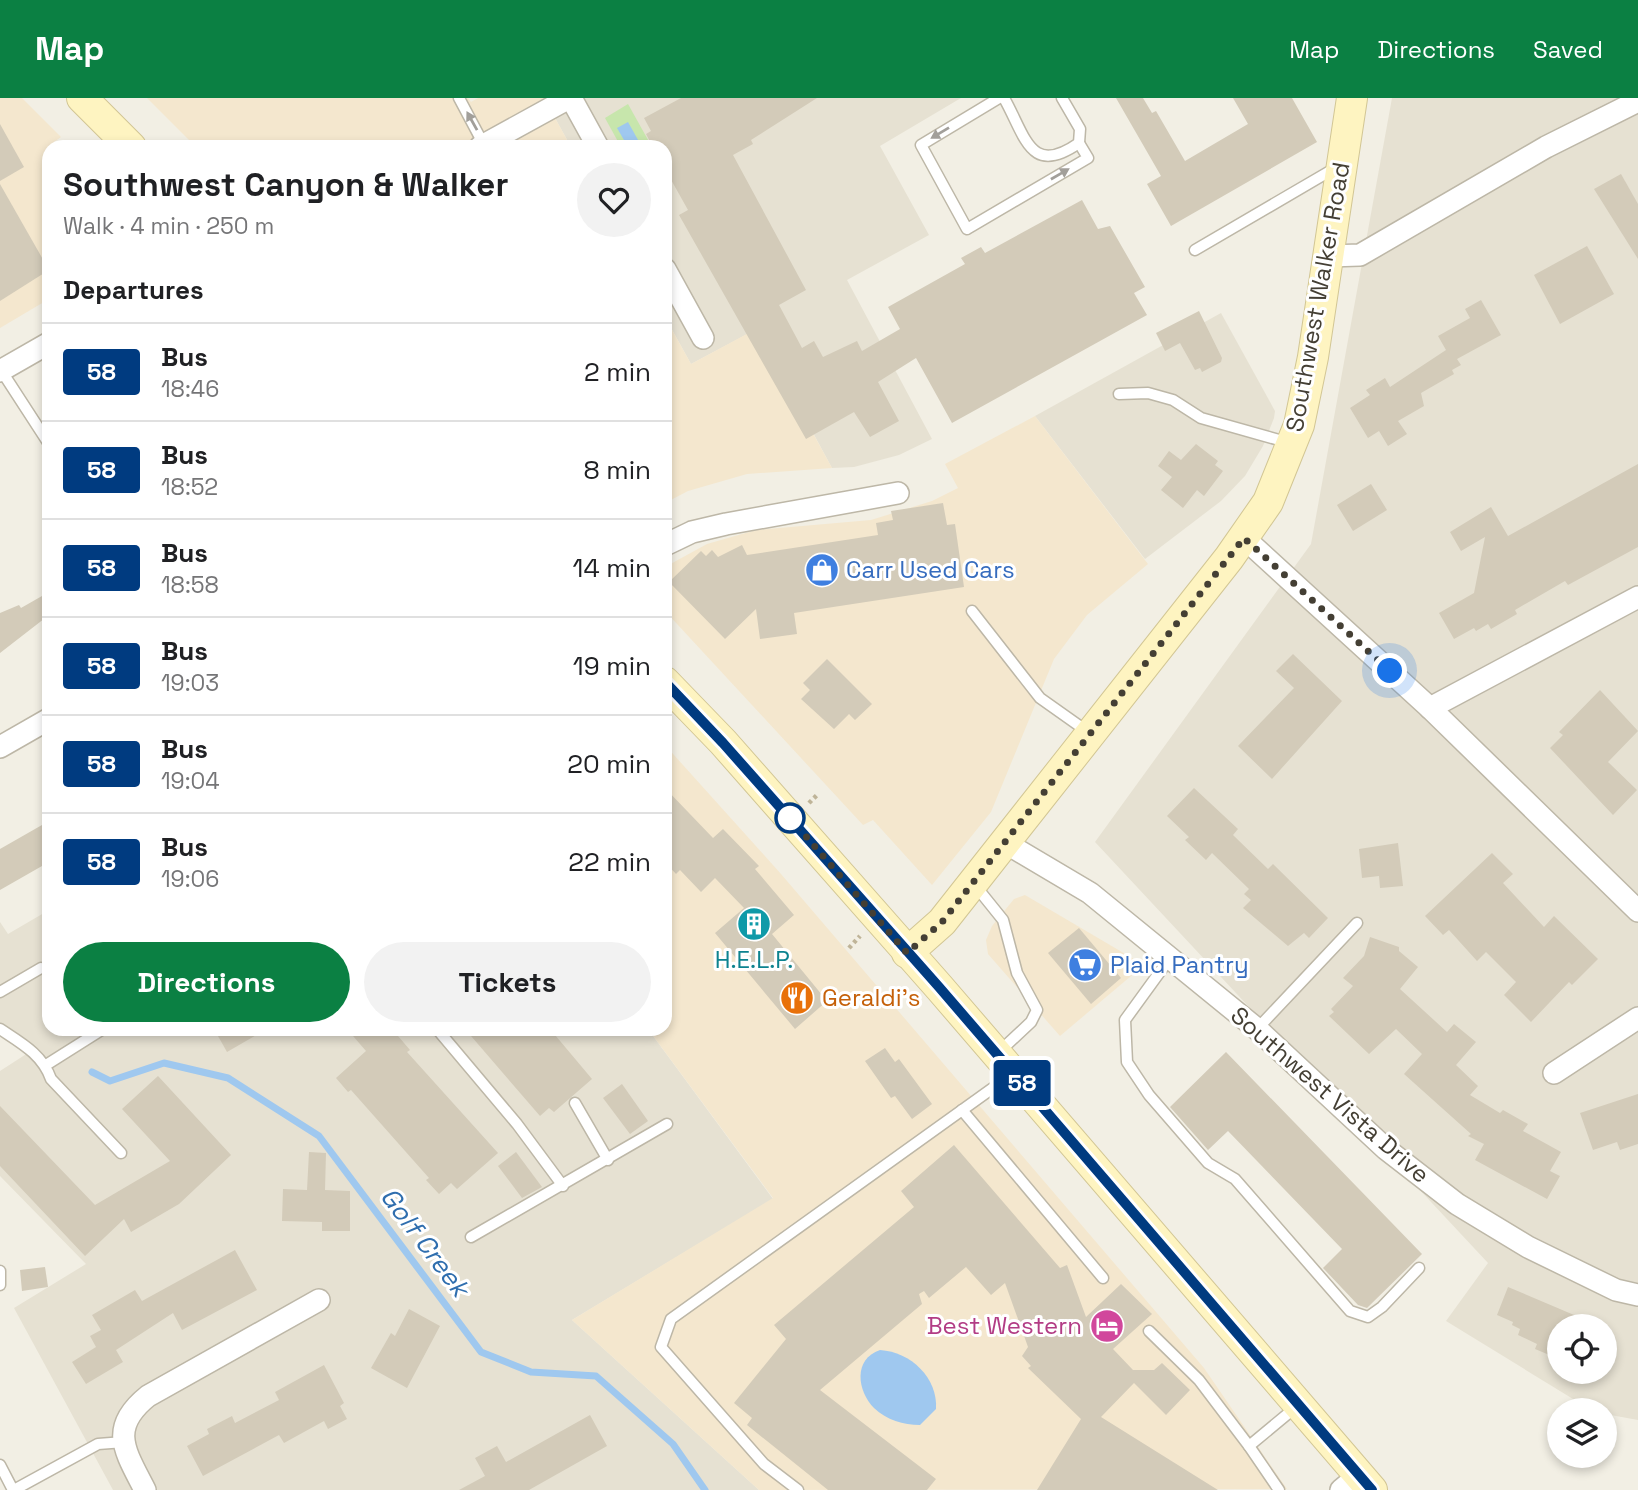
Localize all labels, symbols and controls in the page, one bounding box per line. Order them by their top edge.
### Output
text: Map [35,28,104,70]
text: Map [1289,34,1339,65]
text: Directions [1377,34,1495,65]
text: Saved [1533,34,1603,65]
one-way arrow [466,111,478,131]
one-way arrow [931,127,950,140]
street label: Southwest Walker Road [1278,160,1357,434]
button: heart [577,163,651,237]
text: Southwest Canyon & Walker [63,164,508,206]
one-way arrow [1051,168,1070,181]
text: Walk · 4 min · 250 m [63,211,274,241]
text: Departures [63,273,204,307]
text: Bus [161,340,208,374]
text: 2 min [584,355,651,389]
text: 58 [87,356,116,387]
text: 18:46 [161,374,219,404]
text: Bus [161,438,208,472]
text: 8 min [583,453,651,487]
text: 58 [87,454,116,485]
text: 18:52 [161,472,218,502]
text: Bus [161,536,208,570]
text: 14 min [573,551,651,585]
shop icon: Carr Used Cars [803,551,841,589]
text: 58 [87,552,116,583]
place label: Carr Used Cars [846,554,1015,585]
text: 18:58 [161,570,219,600]
text: Bus [161,634,208,668]
text: 19 min [573,649,651,683]
text: 58 [87,650,116,681]
your location [1372,653,1407,688]
text: 19:03 [161,668,219,698]
text: Bus [161,732,208,766]
text: 20 min [567,747,651,781]
text: 58 [87,748,116,779]
text: 19:04 [161,766,220,796]
unlabelled marker [775,803,805,833]
text: Bus [161,830,208,864]
text: 22 min [568,845,651,879]
text: 58 [87,846,116,877]
text: 19:06 [161,864,219,894]
building icon: H.E.L.P. [735,905,773,943]
button: Directions [63,942,350,1022]
button: Tickets [364,942,651,1022]
place label: H.E.L.P. [715,944,793,975]
supermarket icon: Plaid Pantry [1066,946,1104,984]
place label: Plaid Pantry [1110,949,1249,980]
restaurant icon: Geraldi's [778,979,816,1017]
place label: Geraldi's [822,982,920,1013]
street label: Southwest Vista Drive [1224,1000,1436,1190]
line badge: 58 [990,1060,1054,1106]
text: 58 [1008,1067,1036,1098]
water label: Golf Creek [373,1180,479,1306]
hotel icon: Best Western [1088,1307,1126,1345]
place label: Best Western [927,1310,1082,1341]
map controls [1547,1314,1617,1468]
button: locate [1547,1314,1617,1384]
button: layers [1547,1398,1617,1468]

